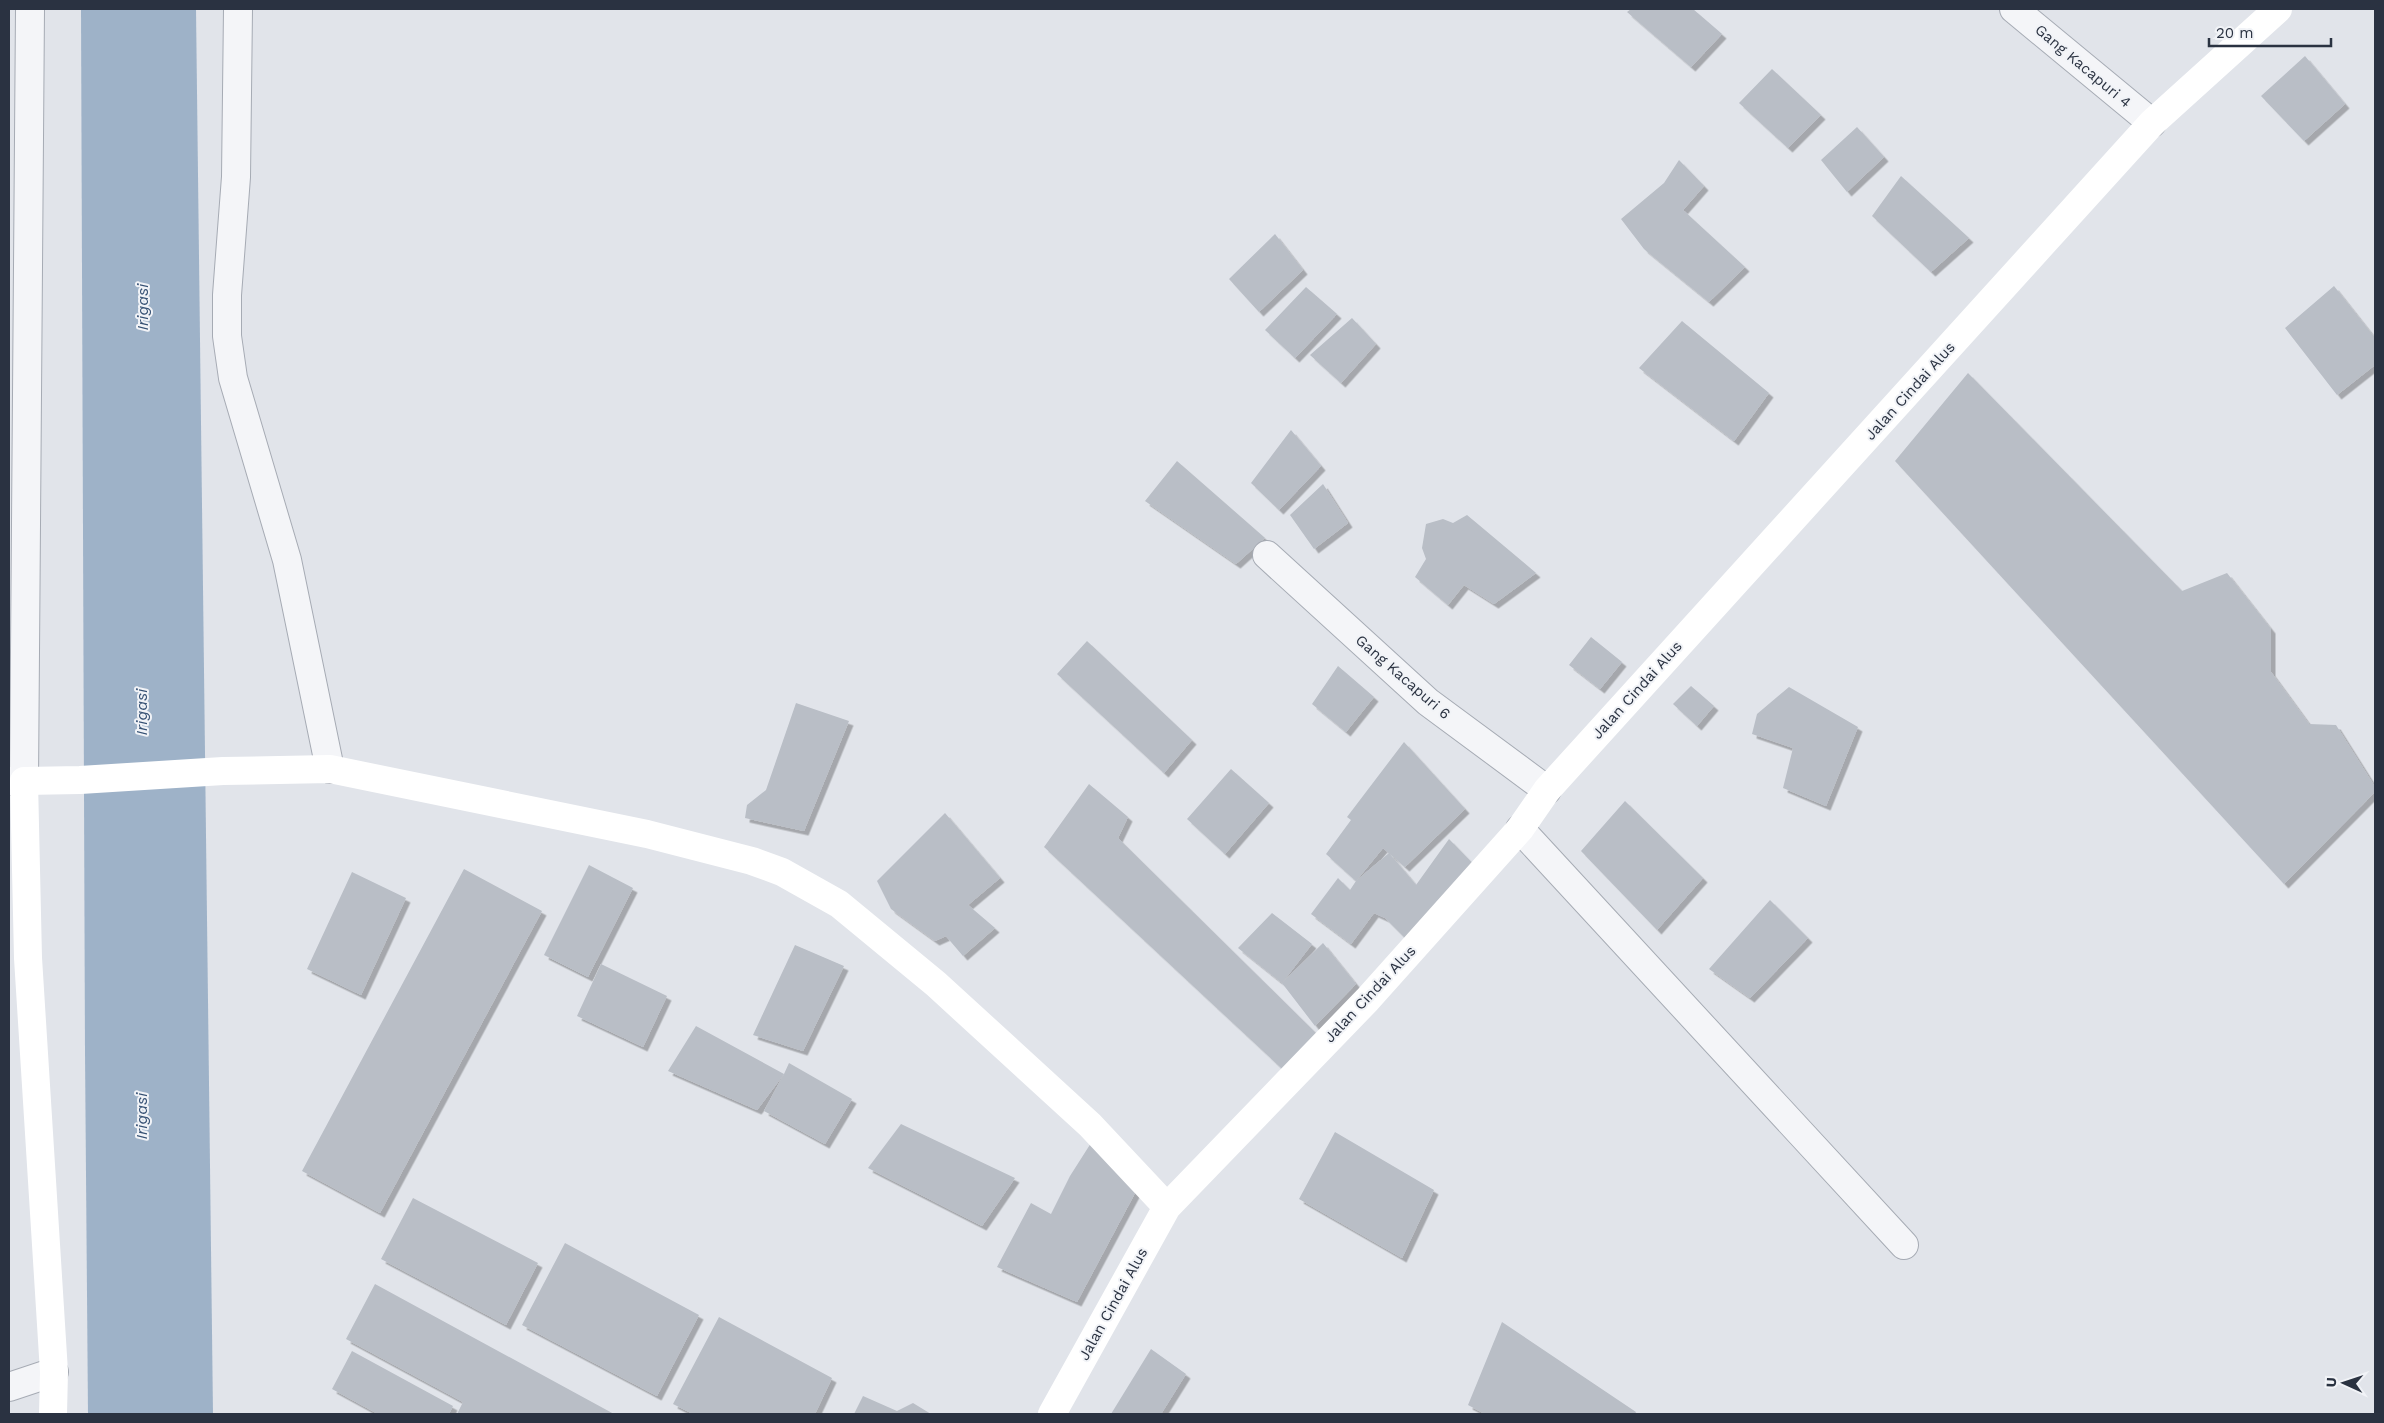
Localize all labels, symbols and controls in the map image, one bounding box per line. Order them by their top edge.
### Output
scale bar [2209,15,2332,47]
street label: Gang Kacapuri 4 [2031,21,2135,111]
text: 20 m [2216,24,2254,42]
water label: Irigasi [133,283,152,330]
street label: Jalan Cindai Alus [1861,338,1959,444]
street label: Gang Kacapuri 6 [1352,631,1454,723]
street label: Jalan Cindai Alus [1588,637,1686,743]
water label: Irigasi [132,688,151,735]
street label: Jalan Cindai Alus [1321,942,1420,1046]
water label: Irigasi [132,1092,151,1139]
street label: Jalan Cindai Alus [1075,1245,1151,1363]
north arrow [2319,1358,2369,1408]
text: U [2323,1377,2339,1388]

